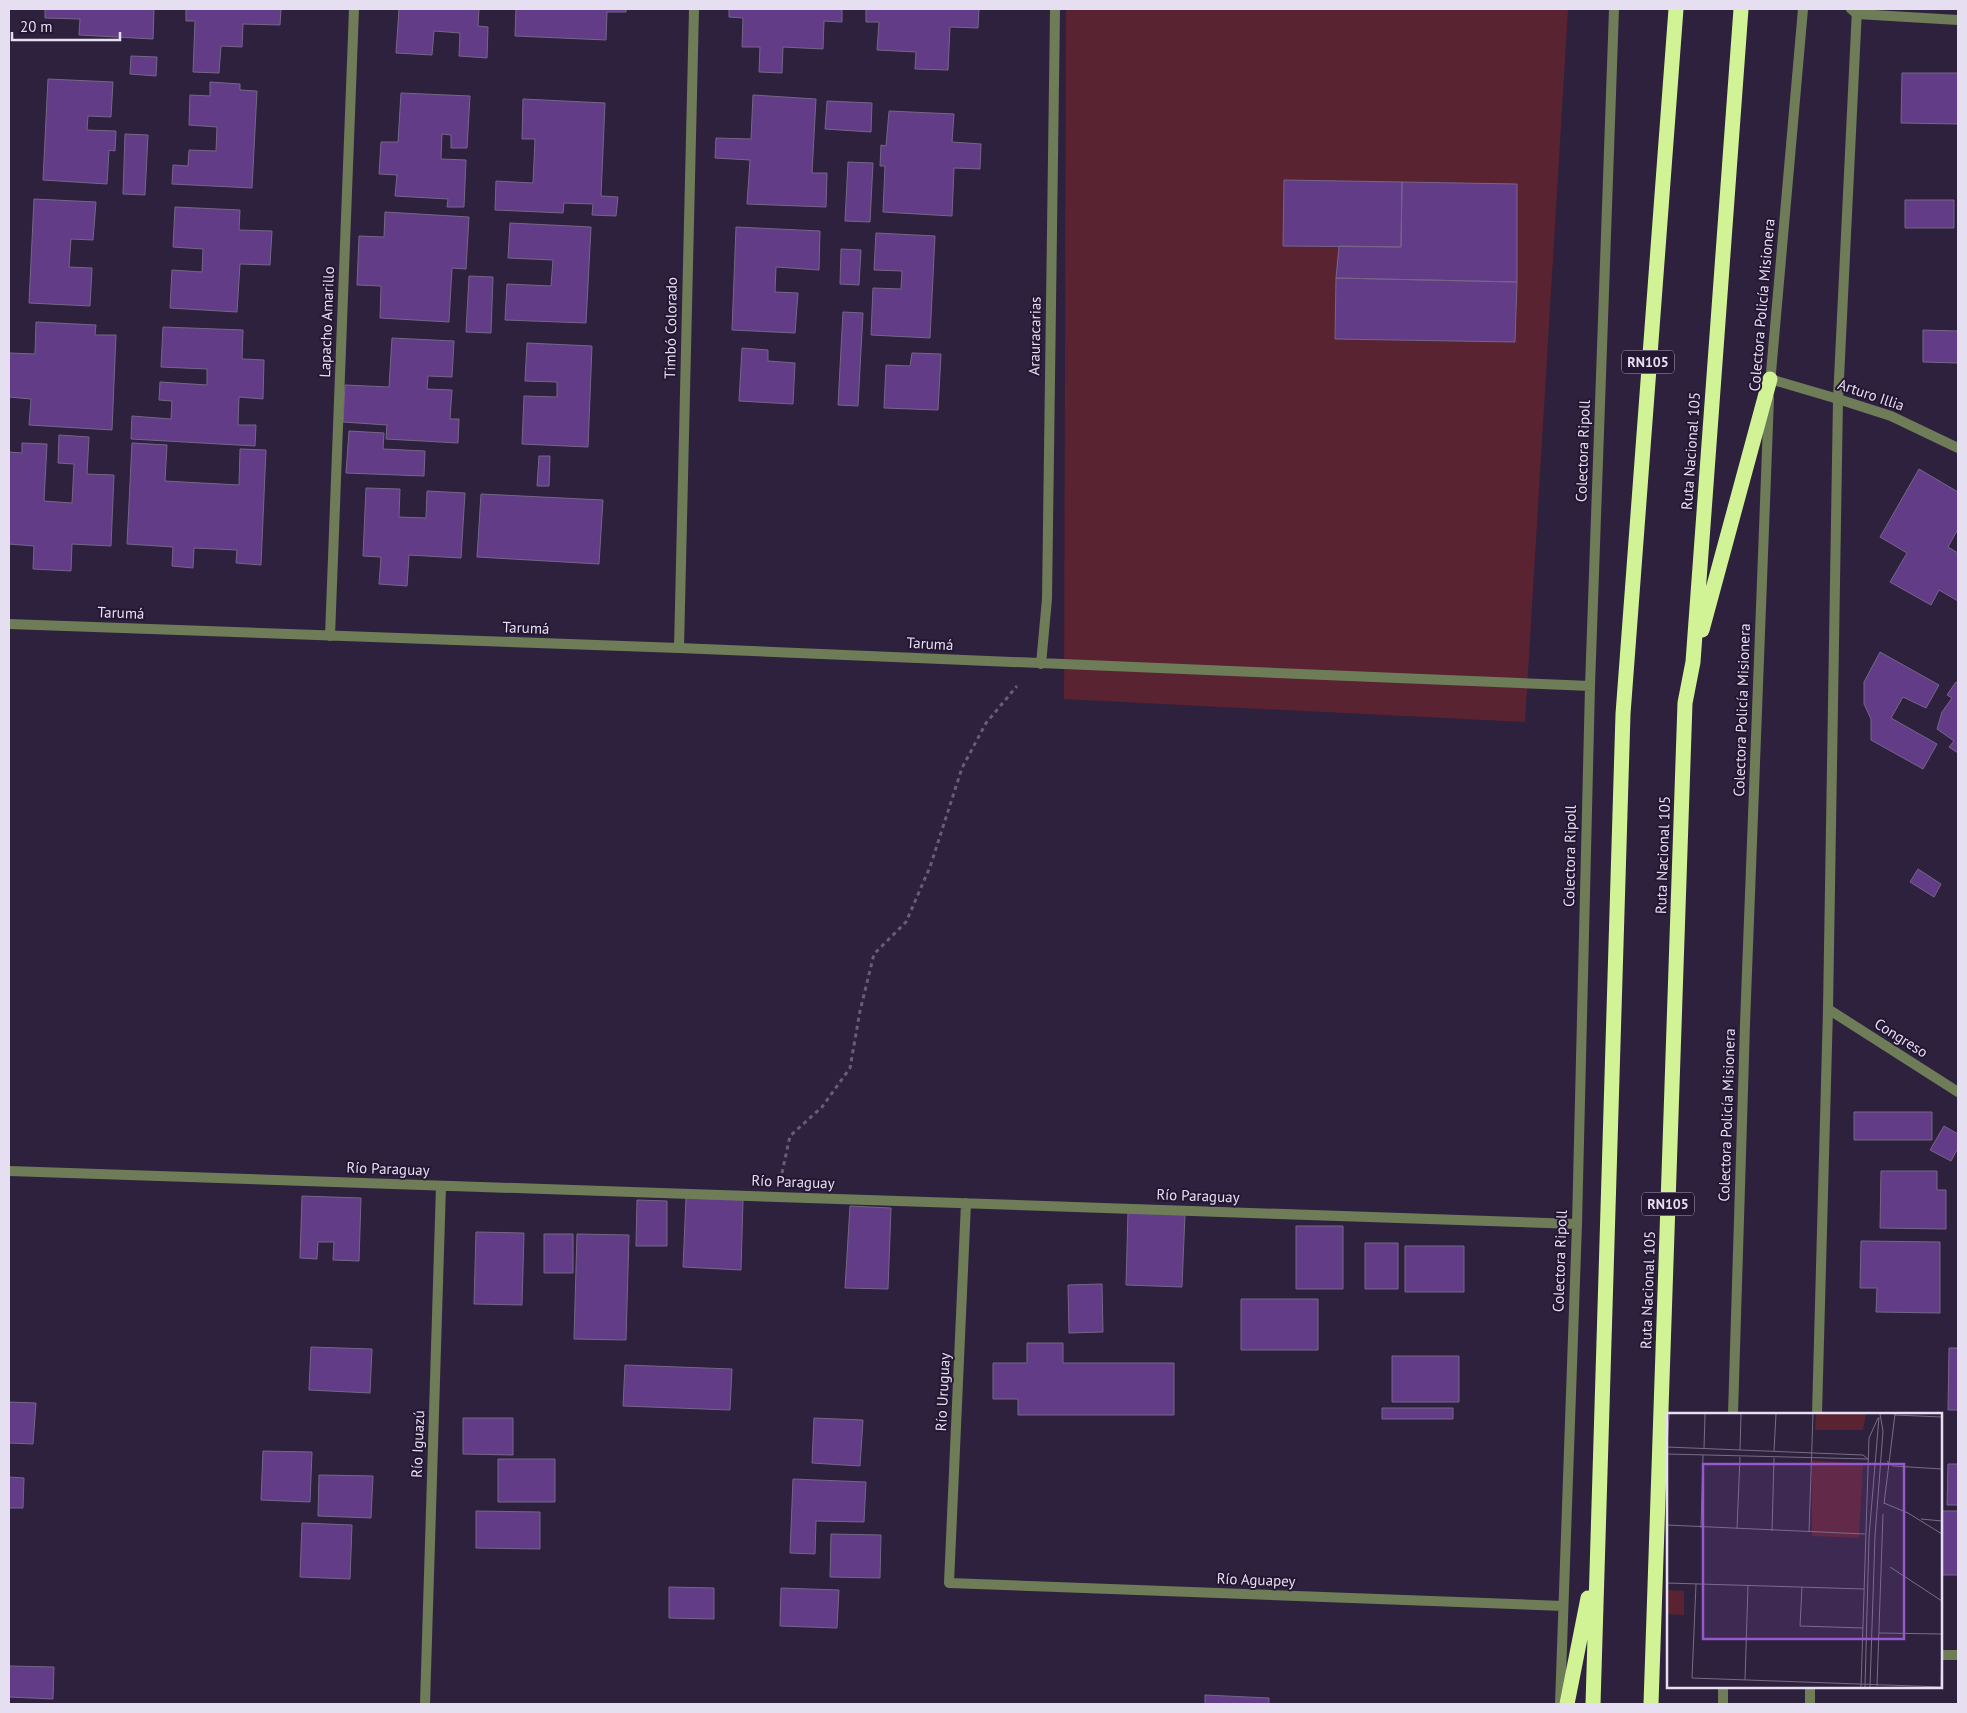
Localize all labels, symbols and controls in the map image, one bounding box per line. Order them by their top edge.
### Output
scale bar [12,10,120,42]
text: 20 m [20,17,53,36]
street label: Colectora Policía Misionera [1744,218,1779,392]
street label: Lapacho Amarillo [315,266,338,378]
street label: Timbó Colorado [660,277,681,379]
street label: Arauracarias [1024,296,1045,376]
road number: RN105 [1622,351,1674,374]
street label: Arturo Illia [1835,374,1907,415]
street label: Ruta Nacional 105 [1677,391,1704,511]
street label: Colectora Ripoll [1571,399,1594,502]
street label: Tarumá [97,602,145,623]
street label: Tarumá [502,617,550,638]
street label: Colectora Policía Misionera [1729,623,1754,797]
street label: Tarumá [906,633,954,654]
street label: Ruta Nacional 105 [1651,796,1674,914]
street label: Colectora Ripoll [1559,804,1580,907]
street label: Congreso [1871,1014,1931,1061]
street label: Colectora Policía Misionera [1714,1028,1739,1202]
street label: Río Paraguay [346,1158,430,1179]
street label: Río Paraguay [751,1171,835,1192]
street label: Río Paraguay [1156,1185,1240,1206]
road number: RN105 [1642,1192,1694,1216]
street label: Colectora Ripoll [1548,1209,1571,1312]
street label: Ruta Nacional 105 [1636,1231,1659,1349]
street label: Río Uruguay [931,1352,954,1432]
street label: Río Iguazú [407,1410,428,1478]
inset map [1667,1413,1942,1688]
street label: Río Aguapey [1216,1569,1296,1590]

